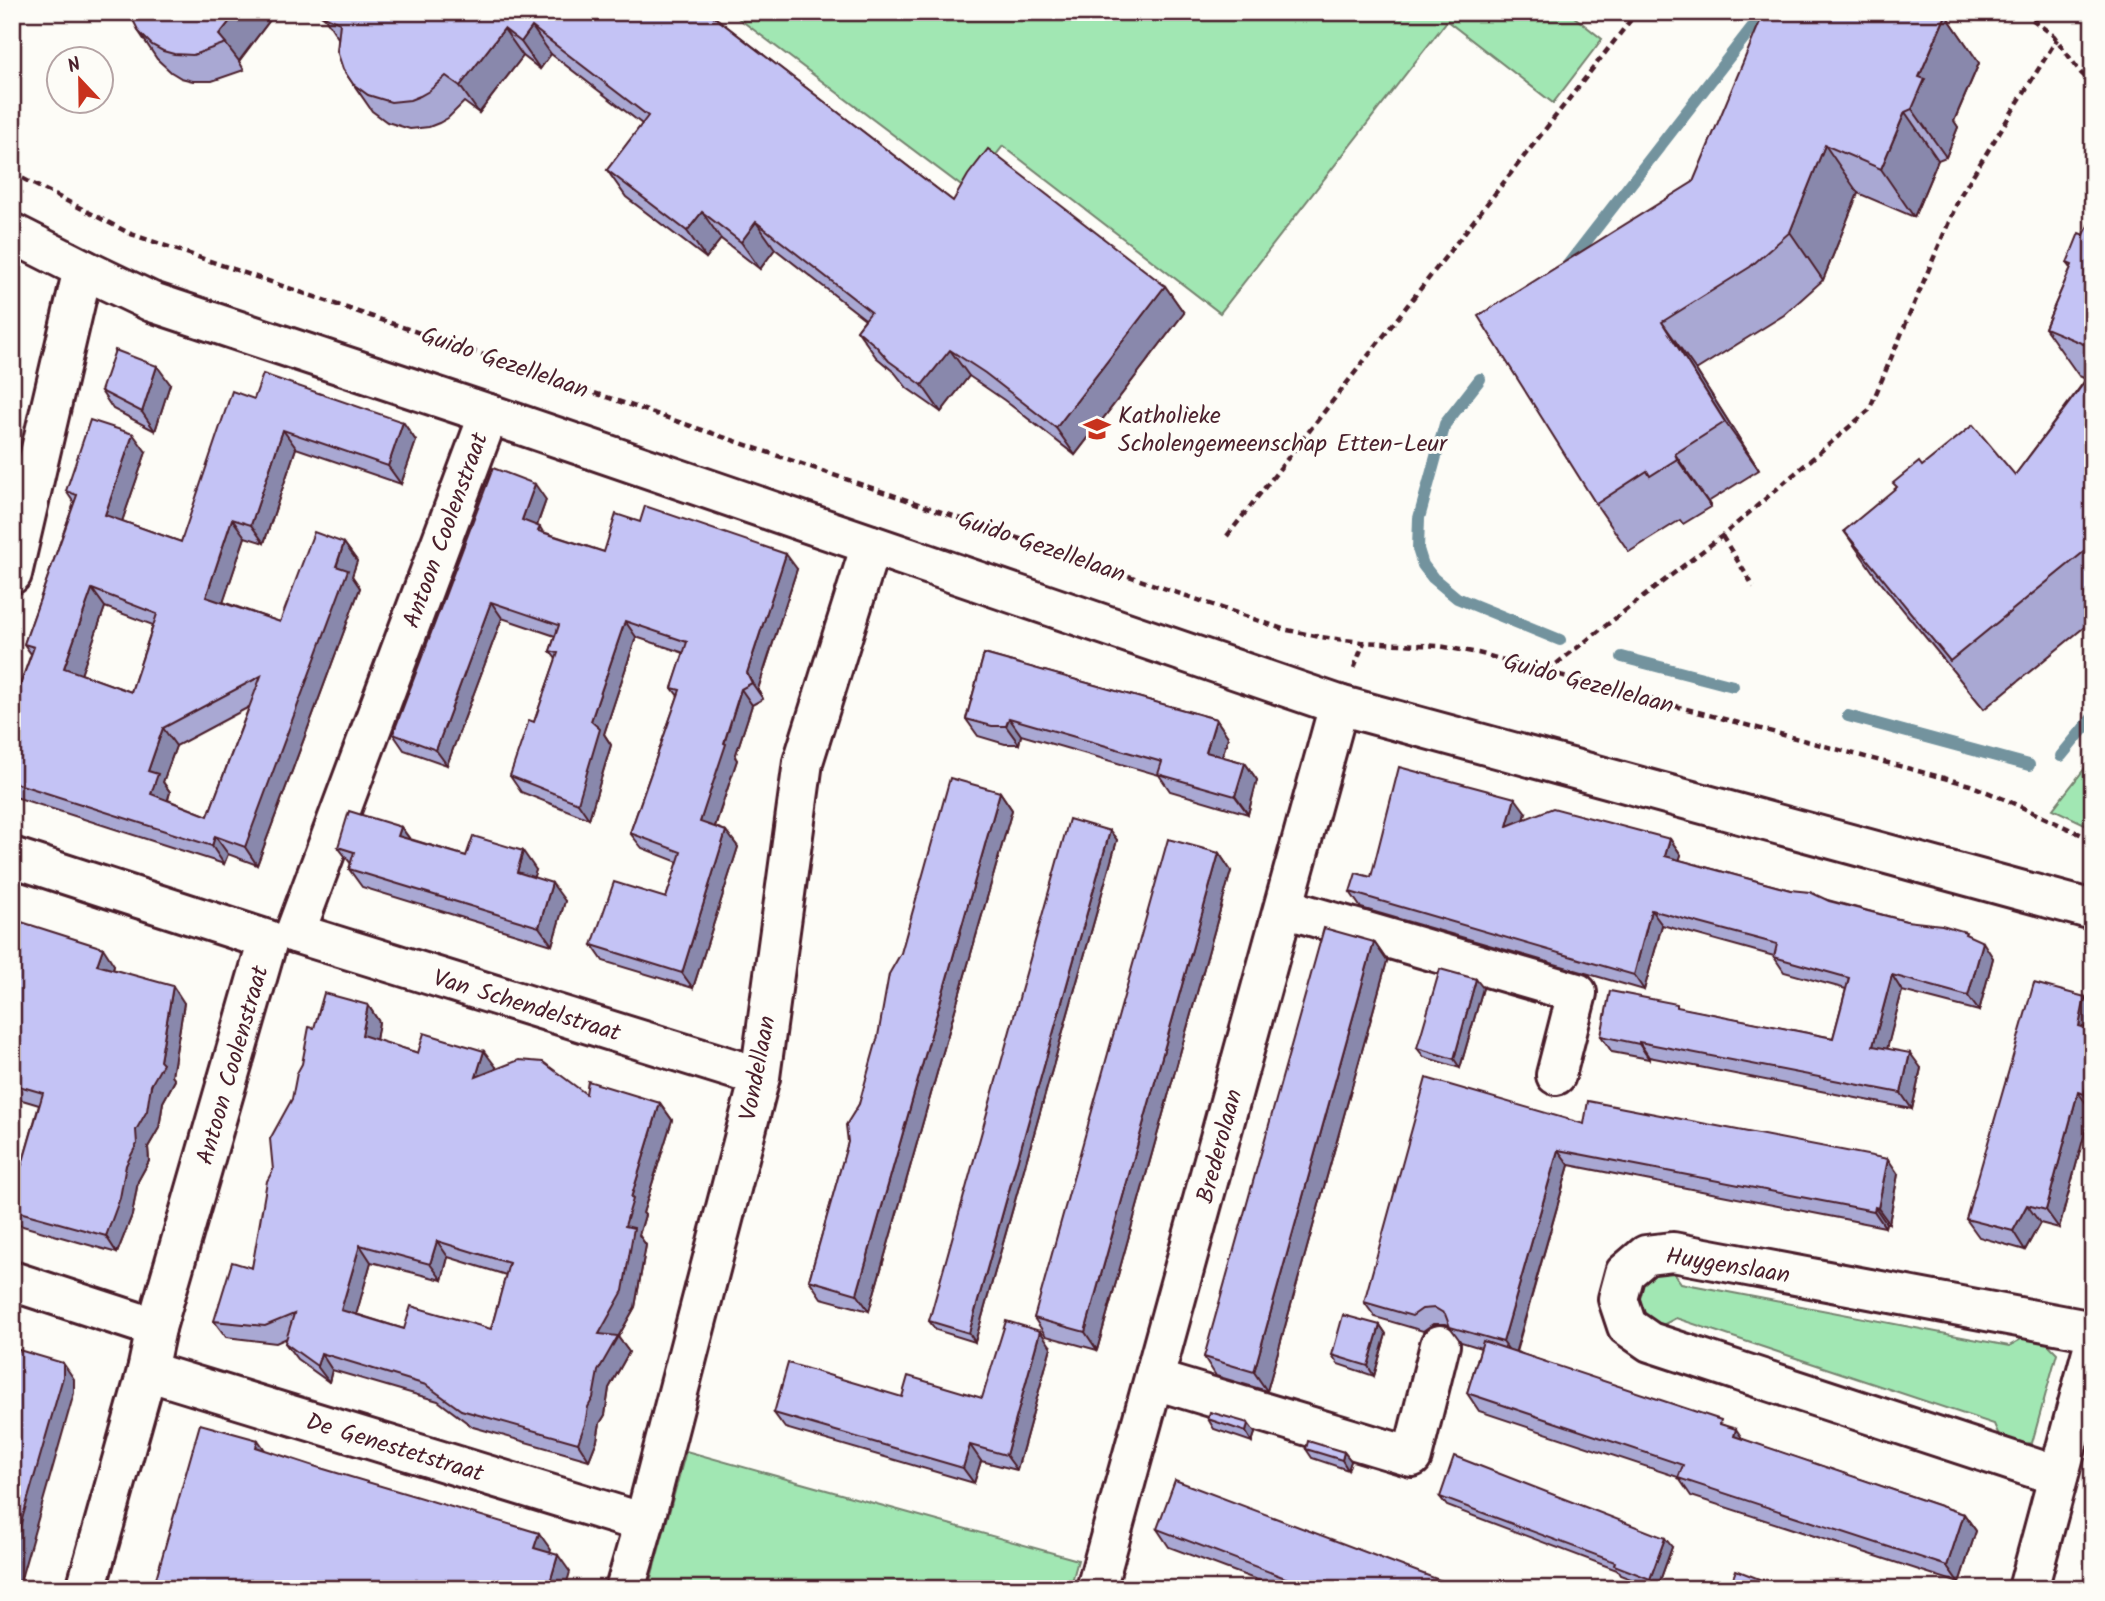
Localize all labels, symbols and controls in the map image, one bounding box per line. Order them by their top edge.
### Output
north arrow [46,46,116,116]
text: N [63,50,86,82]
street label: Guido Gezellelaan [415,316,594,410]
place label: Katholieke Scholengemeenschap Etten-Leur [1118,397,1449,464]
school or university icon: Katholieke Scholengemeenschap Etten-Leur [1082,414,1112,444]
street label: Antoon Coolenstraat [393,427,500,634]
street label: Guido Gezellelaan [952,500,1131,594]
street label: Guido Gezellelaan [1499,643,1678,726]
street label: Van Schendelstraat [428,959,626,1054]
street label: Antoon Coolenstraat [186,961,281,1170]
street label: Vondellaan [729,1012,788,1124]
street label: Brederolaan [1186,1085,1254,1208]
street label: Huygenslaan [1663,1237,1793,1296]
street label: De Genestetstraat [301,1403,489,1494]

